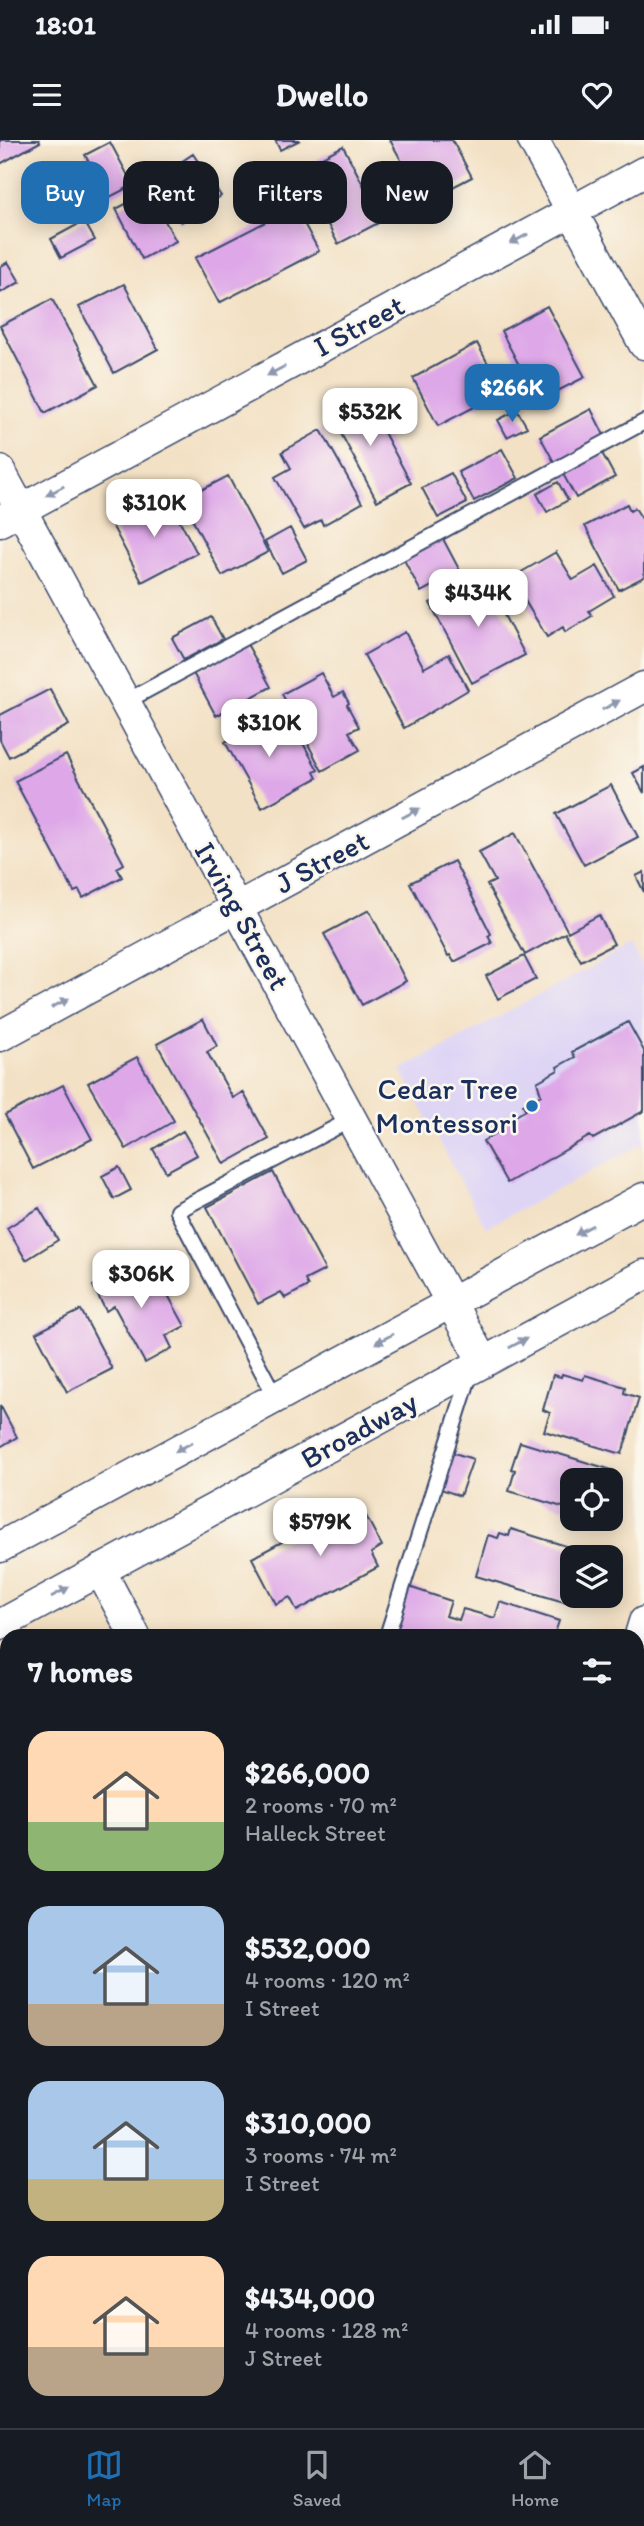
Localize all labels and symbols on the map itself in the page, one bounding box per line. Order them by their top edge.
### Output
one-way arrow [509,233,529,245]
street label: I Street [307,286,410,365]
pin: $266K [463,364,561,424]
one-way arrow [267,365,286,377]
pin: $532K [321,388,419,448]
pin: $310K [105,480,203,539]
one-way arrow [45,486,65,497]
pin: $434K [429,570,527,629]
one-way arrow [601,699,621,711]
pin: $310K [220,700,318,759]
one-way arrow [401,808,421,819]
street label: J Street [269,822,375,902]
street label: Irving Street [187,835,298,996]
one-way arrow [50,998,70,1009]
place label: Cedar Tree Montessori [376,1070,518,1141]
marker: Cedar Tree Montessori [524,1098,540,1114]
one-way arrow [574,1225,594,1236]
pin: $306K [92,1250,190,1310]
one-way arrow [374,1333,394,1345]
one-way arrow [508,1337,528,1349]
street label: Broadway [294,1382,423,1477]
one-way arrow [174,1442,194,1453]
pin: $579K [271,1498,369,1558]
one-way arrow [50,1586,70,1598]

